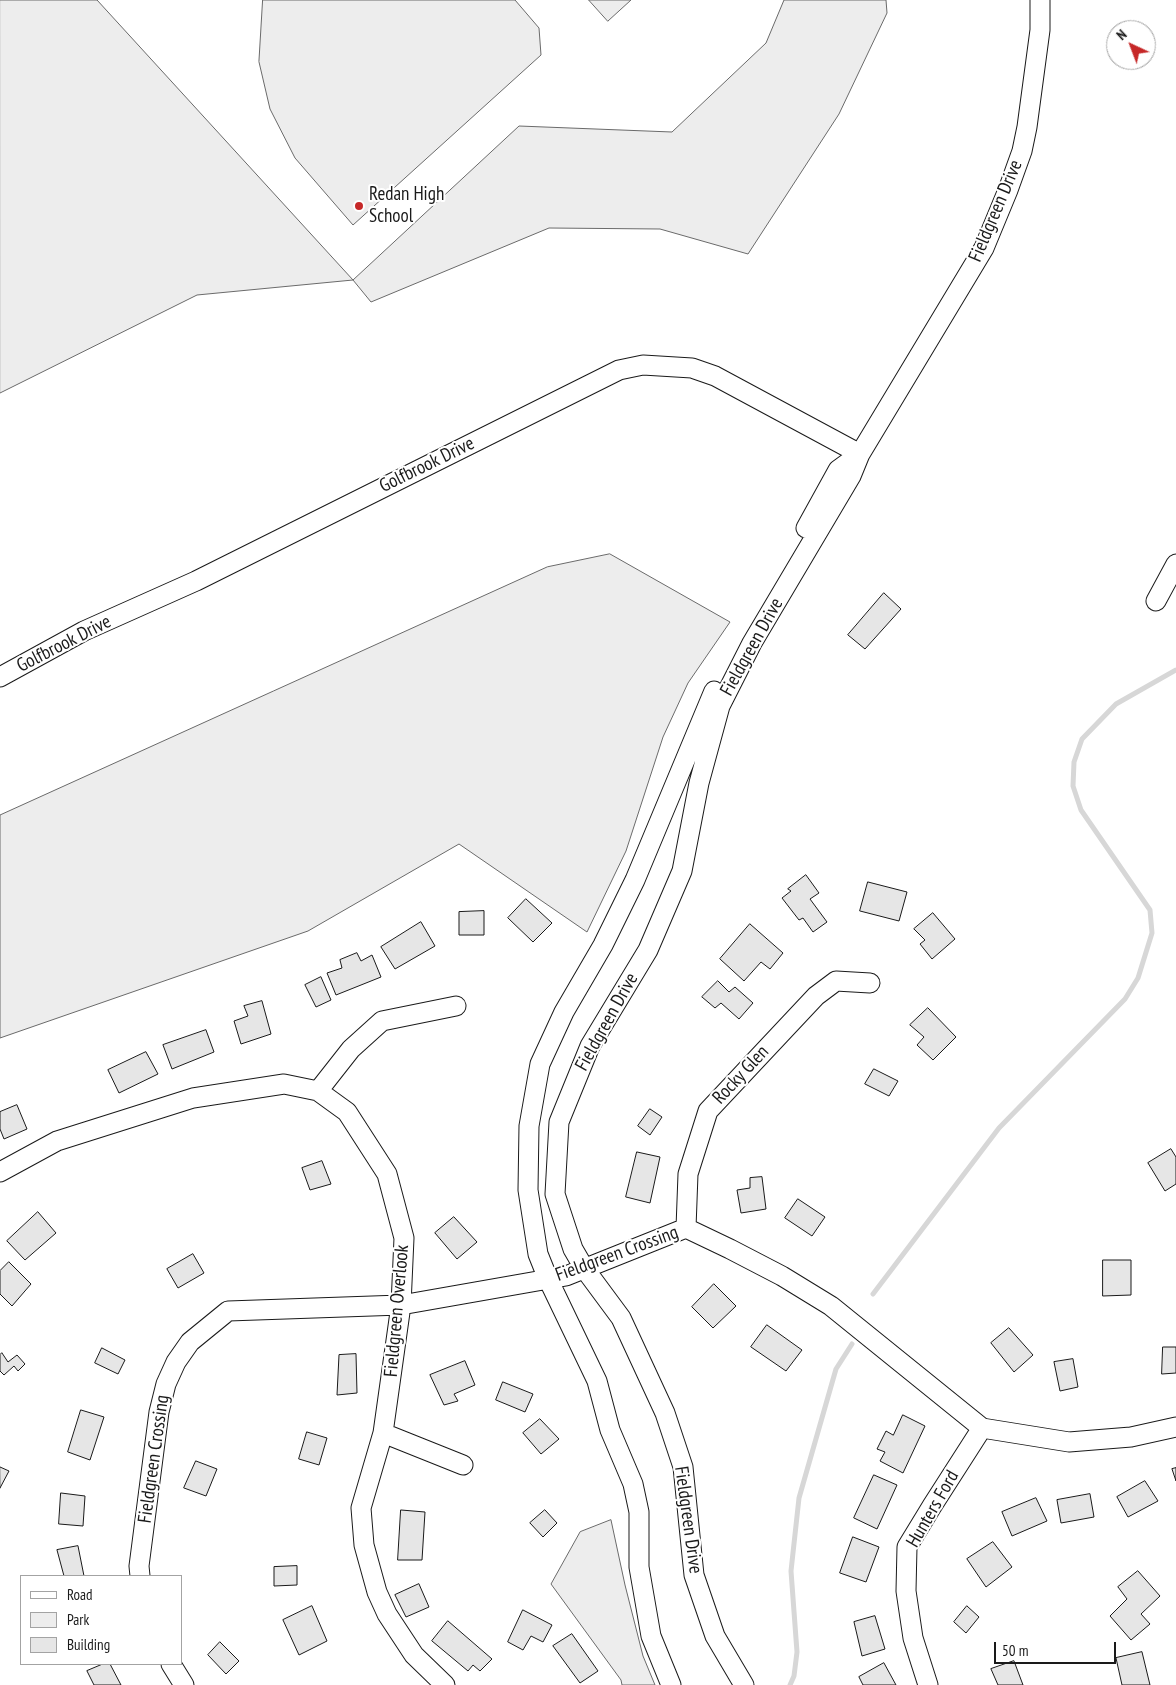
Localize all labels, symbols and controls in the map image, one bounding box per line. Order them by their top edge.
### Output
north arrow [1106,20,1156,70]
text: N [1113,26,1130,44]
street label: Fieldgreen Drive [964,157,1028,265]
place label: Redan High School [369,184,444,228]
marker: Redan High School [353,200,365,212]
street label: Golfbrook Drive [376,432,478,498]
street label: Fieldgreen Drive [716,594,788,700]
street label: Golfbrook Drive [13,611,115,677]
street label: Fieldgreen Drive [571,969,643,1075]
street label: Rocky Glen [708,1041,774,1109]
street label: Fieldgreen Crossing [552,1221,682,1287]
street label: Fieldgreen Overlook [380,1244,414,1378]
street label: Fieldgreen Crossing [134,1393,174,1525]
street label: Fieldgreen Drive [669,1465,707,1575]
street label: Hunters Ford [902,1467,964,1551]
legend [20,1575,182,1665]
text: Road [67,1585,93,1604]
text: Park [67,1610,89,1629]
scale bar [996,1632,1118,1664]
text: Building [67,1635,110,1654]
text: 50 m [1002,1641,1028,1660]

